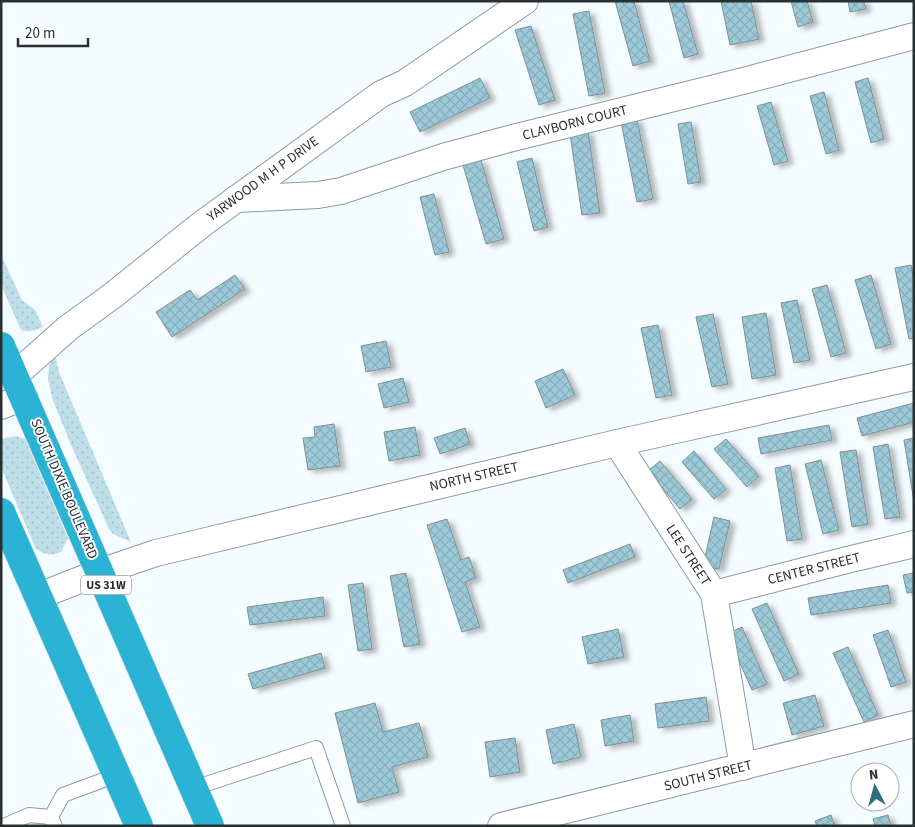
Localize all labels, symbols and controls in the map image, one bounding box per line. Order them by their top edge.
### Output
scale bar [18,15,88,47]
text: 20 m [25,23,55,44]
street label: CLAYBORN COURT [520,100,630,146]
street label: YARWOOD M H P DRIVE [202,132,323,227]
street label: SOUTH DIXIE BOULEVARD [25,416,103,562]
street label: NORTH STREET [428,457,521,497]
street label: LEE STREET [661,520,716,590]
street label: CENTER STREET [765,548,863,590]
road number: US 31W [81,576,131,594]
street label: SOUTH STREET [662,755,755,797]
north arrow [850,762,900,812]
text: N [868,765,879,785]

